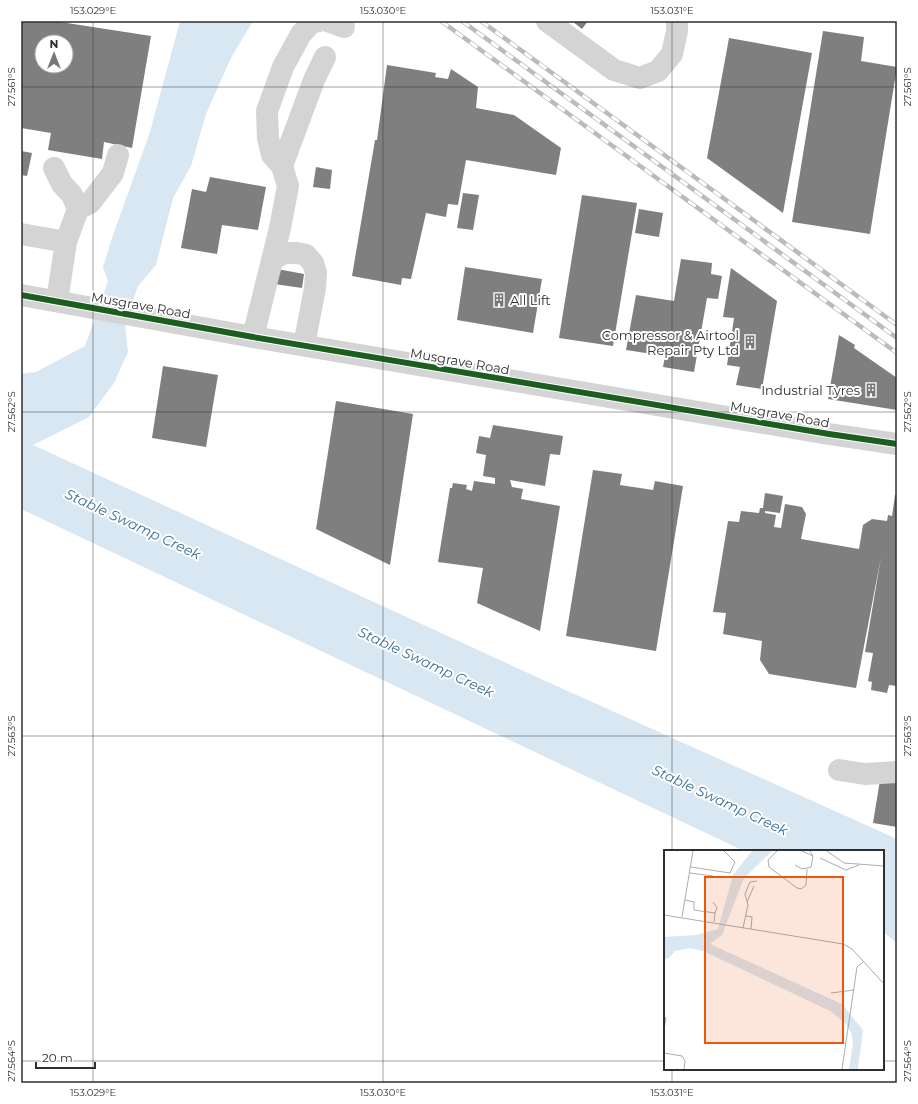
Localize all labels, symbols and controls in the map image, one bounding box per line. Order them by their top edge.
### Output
text: 153.029°E [70,4,116,17]
text: 153.030°E [360,4,407,17]
text: 153.031°E [650,4,694,17]
north arrow [34,34,74,74]
text: N [50,37,58,51]
text: 27.561°S [5,67,18,107]
text: 27.561°S [901,67,914,107]
street label: Musgrave Road [90,288,192,322]
building icon: All Lift [491,292,507,308]
place label: All Lift [510,292,551,308]
place label: Compressor & Airtool Repair Pty Ltd [602,327,739,358]
building icon: Compressor & Airtool Repair Pty Ltd [742,334,758,350]
street label: Musgrave Road [409,344,511,378]
place label: Industrial Tyres [761,382,860,398]
building icon: Industrial Tyres [863,382,879,398]
text: 27.562°S [5,391,18,433]
text: 27.562°S [901,391,914,433]
street label: Musgrave Road [729,397,831,431]
water label: Stable Swamp Creek [62,485,204,564]
water label: Stable Swamp Creek [355,623,497,702]
text: 27.563°S [5,716,18,756]
text: 27.563°S [901,716,914,756]
water label: Stable Swamp Creek [649,761,791,840]
inset map [664,850,884,1070]
text: 27.564°S [5,1040,18,1082]
text: 27.564°S [901,1040,914,1082]
scale bar [36,1044,95,1070]
text: 20 m [42,1050,73,1065]
text: 153.029°E [70,1086,116,1099]
text: 153.030°E [360,1086,407,1099]
text: 153.031°E [650,1086,694,1099]

